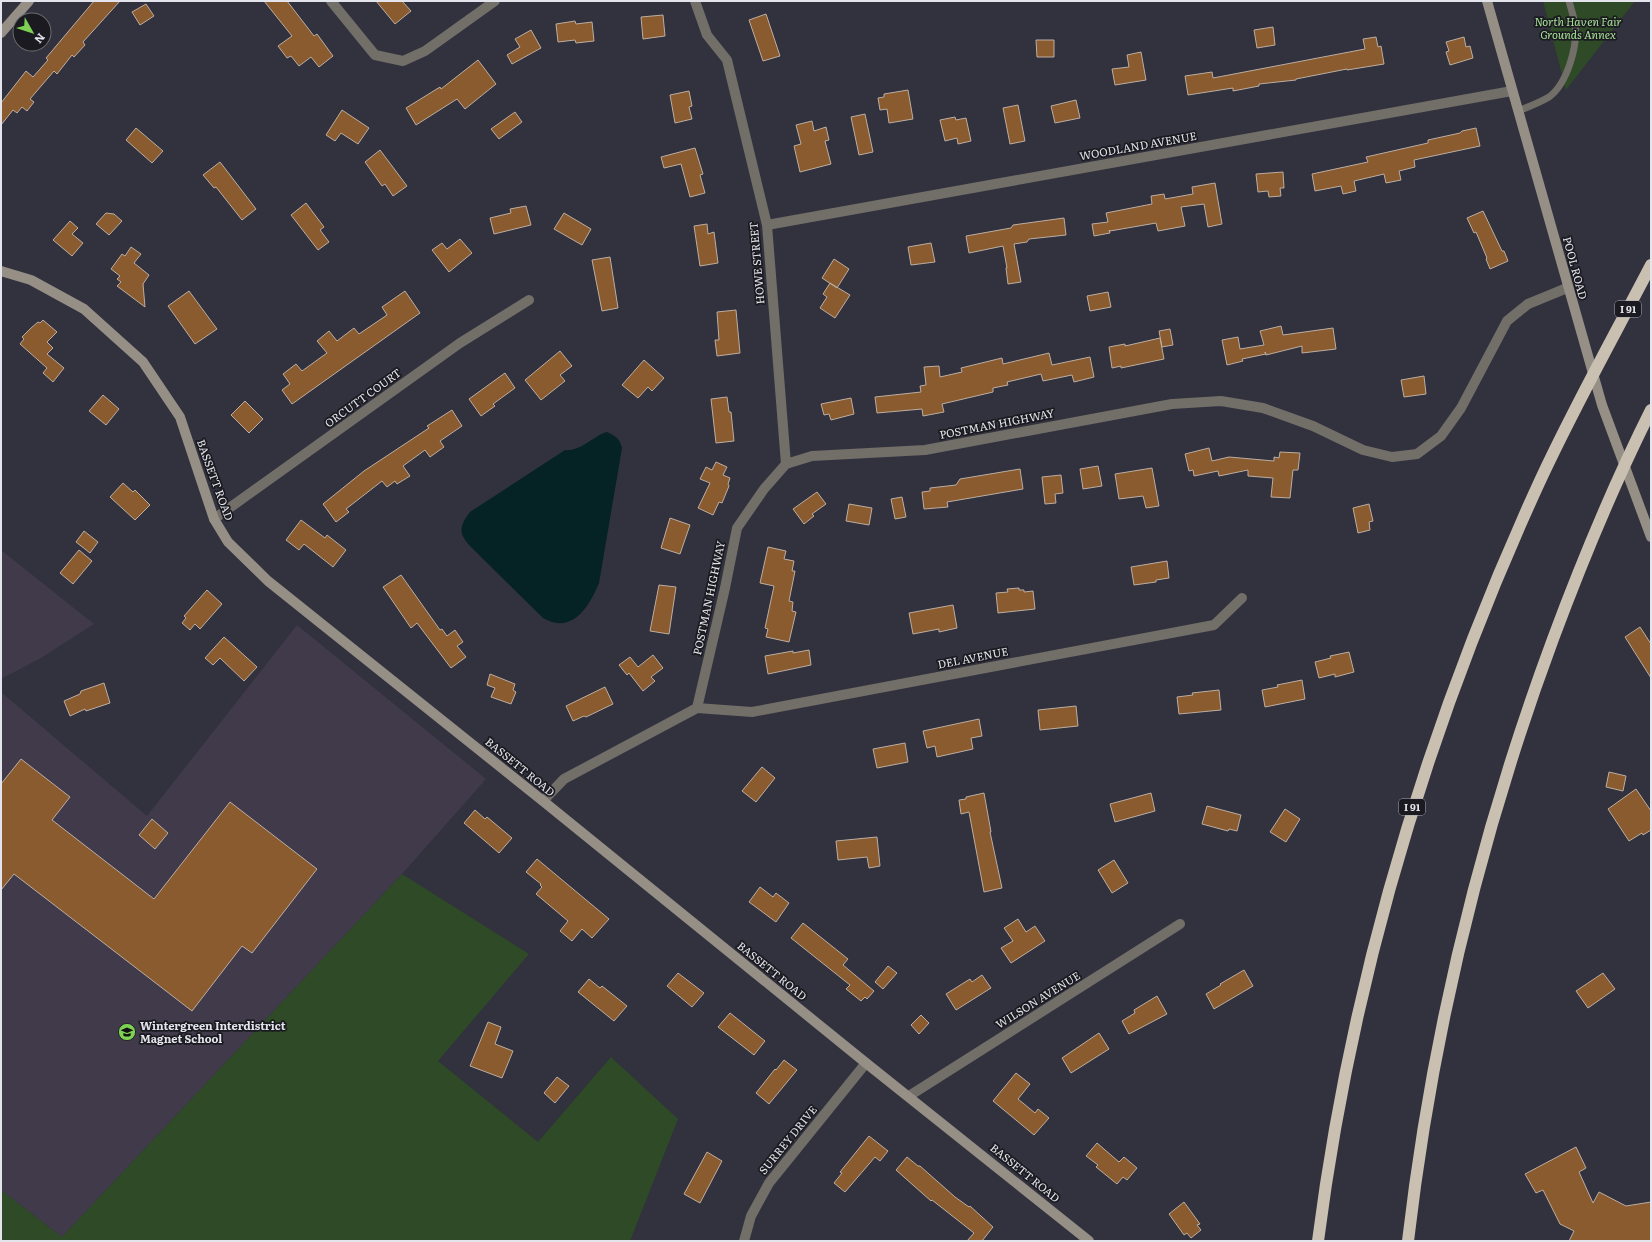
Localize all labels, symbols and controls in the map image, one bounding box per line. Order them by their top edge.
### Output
north arrow [12,12,52,52]
park label: North Haven Fair Grounds Annex [1534,13,1622,42]
text: N [31,30,50,48]
street label: WOODLAND AVENUE [1078,127,1198,163]
street label: HOWE STREET [744,221,768,305]
street label: POOL ROAD [1560,235,1592,301]
road number: I 91 [1615,301,1641,317]
street label: ORCUTT COURT [321,364,404,430]
street label: POSTMAN HIGHWAY [938,404,1056,442]
street label: BASSETT ROAD [194,437,238,522]
street label: POSTMAN HIGHWAY [688,539,728,656]
street label: DEL AVENUE [936,642,1010,672]
street label: BASSETT ROAD [482,733,559,799]
road number: I 91 [1399,799,1425,815]
street label: BASSETT ROAD [734,937,811,1003]
street label: WILSON AVENUE [992,967,1083,1032]
place label: Wintergreen Interdistrict Magnet School [140,1017,286,1046]
school or university icon: Wintergreen Interdistrict Magnet School [117,1022,137,1042]
street label: SURREY DRIVE [754,1102,820,1177]
street label: BASSETT ROAD [987,1139,1064,1205]

